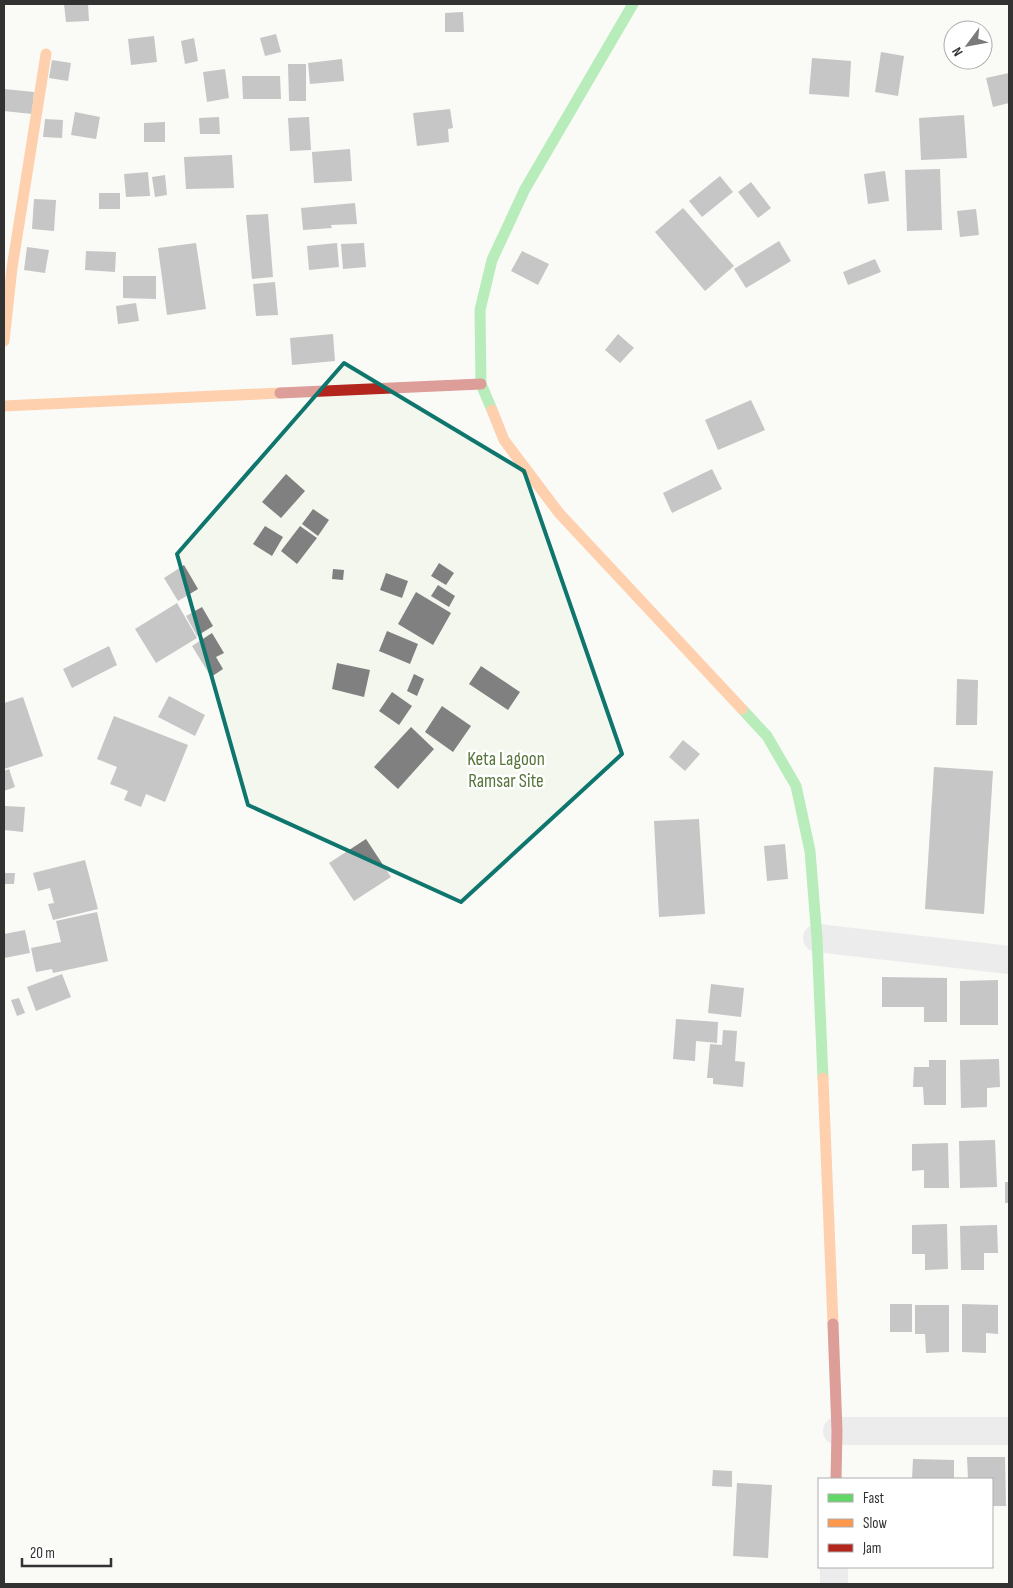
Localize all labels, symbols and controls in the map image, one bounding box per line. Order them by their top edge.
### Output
north arrow [943,20,993,70]
text: N [948,44,967,59]
park label: Keta Lagoon Ramsar Site [467,748,545,793]
legend [818,1478,993,1568]
text: Fast [863,1489,885,1508]
text: Slow [863,1514,887,1533]
scale bar [22,1536,111,1568]
text: Jam [862,1539,881,1558]
text: 20 m [30,1544,55,1563]

